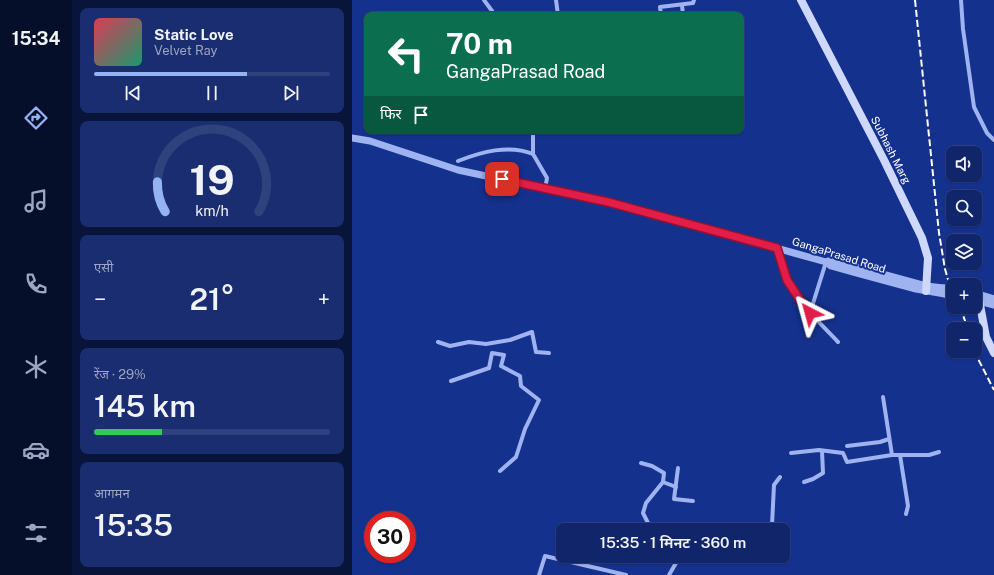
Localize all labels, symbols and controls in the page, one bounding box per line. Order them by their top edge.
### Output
text: Static Love [154,26,234,43]
text: 70 m [446,27,513,60]
text: 15:34 [12,28,60,49]
icon: left [380,28,432,80]
text: Velvet Ray [154,43,218,58]
text: GangaPrasad Road [446,61,605,82]
icon: previous [122,82,144,104]
icon: pause [201,82,223,104]
icon: next [280,82,302,104]
icon: directions [22,104,50,132]
icon: arrive [410,104,432,126]
text: फिर [380,105,402,122]
street label: Subhash Marg [869,114,913,186]
map controls [946,146,982,358]
button: sound [946,146,982,182]
text: 19 [189,155,235,204]
pin [485,162,519,196]
icon: arrive [491,168,513,190]
icon: music [22,187,50,215]
button: search [946,190,982,226]
text: km/h [195,202,229,219]
button: layers [946,234,982,270]
street label: GangaPrasad Road [791,235,887,275]
text: एसी [94,260,113,275]
icon: phone [22,270,50,298]
button: + [946,278,982,314]
text: 21° [189,281,235,317]
text: − [94,286,106,312]
text: + [318,286,330,312]
position arrow [789,292,831,334]
button: − [946,322,982,358]
icon: climate [22,353,50,381]
text: रेंज · 29% [94,367,146,382]
text: 145 km [94,388,196,424]
icon: car [22,436,50,464]
text: आगमन [94,486,130,501]
text: 15:35 [94,507,173,543]
speed limit sign: 30 [364,511,416,563]
icon: filters [22,519,50,547]
text: 15:35 · 1 मिनट · 360 m [600,534,746,551]

